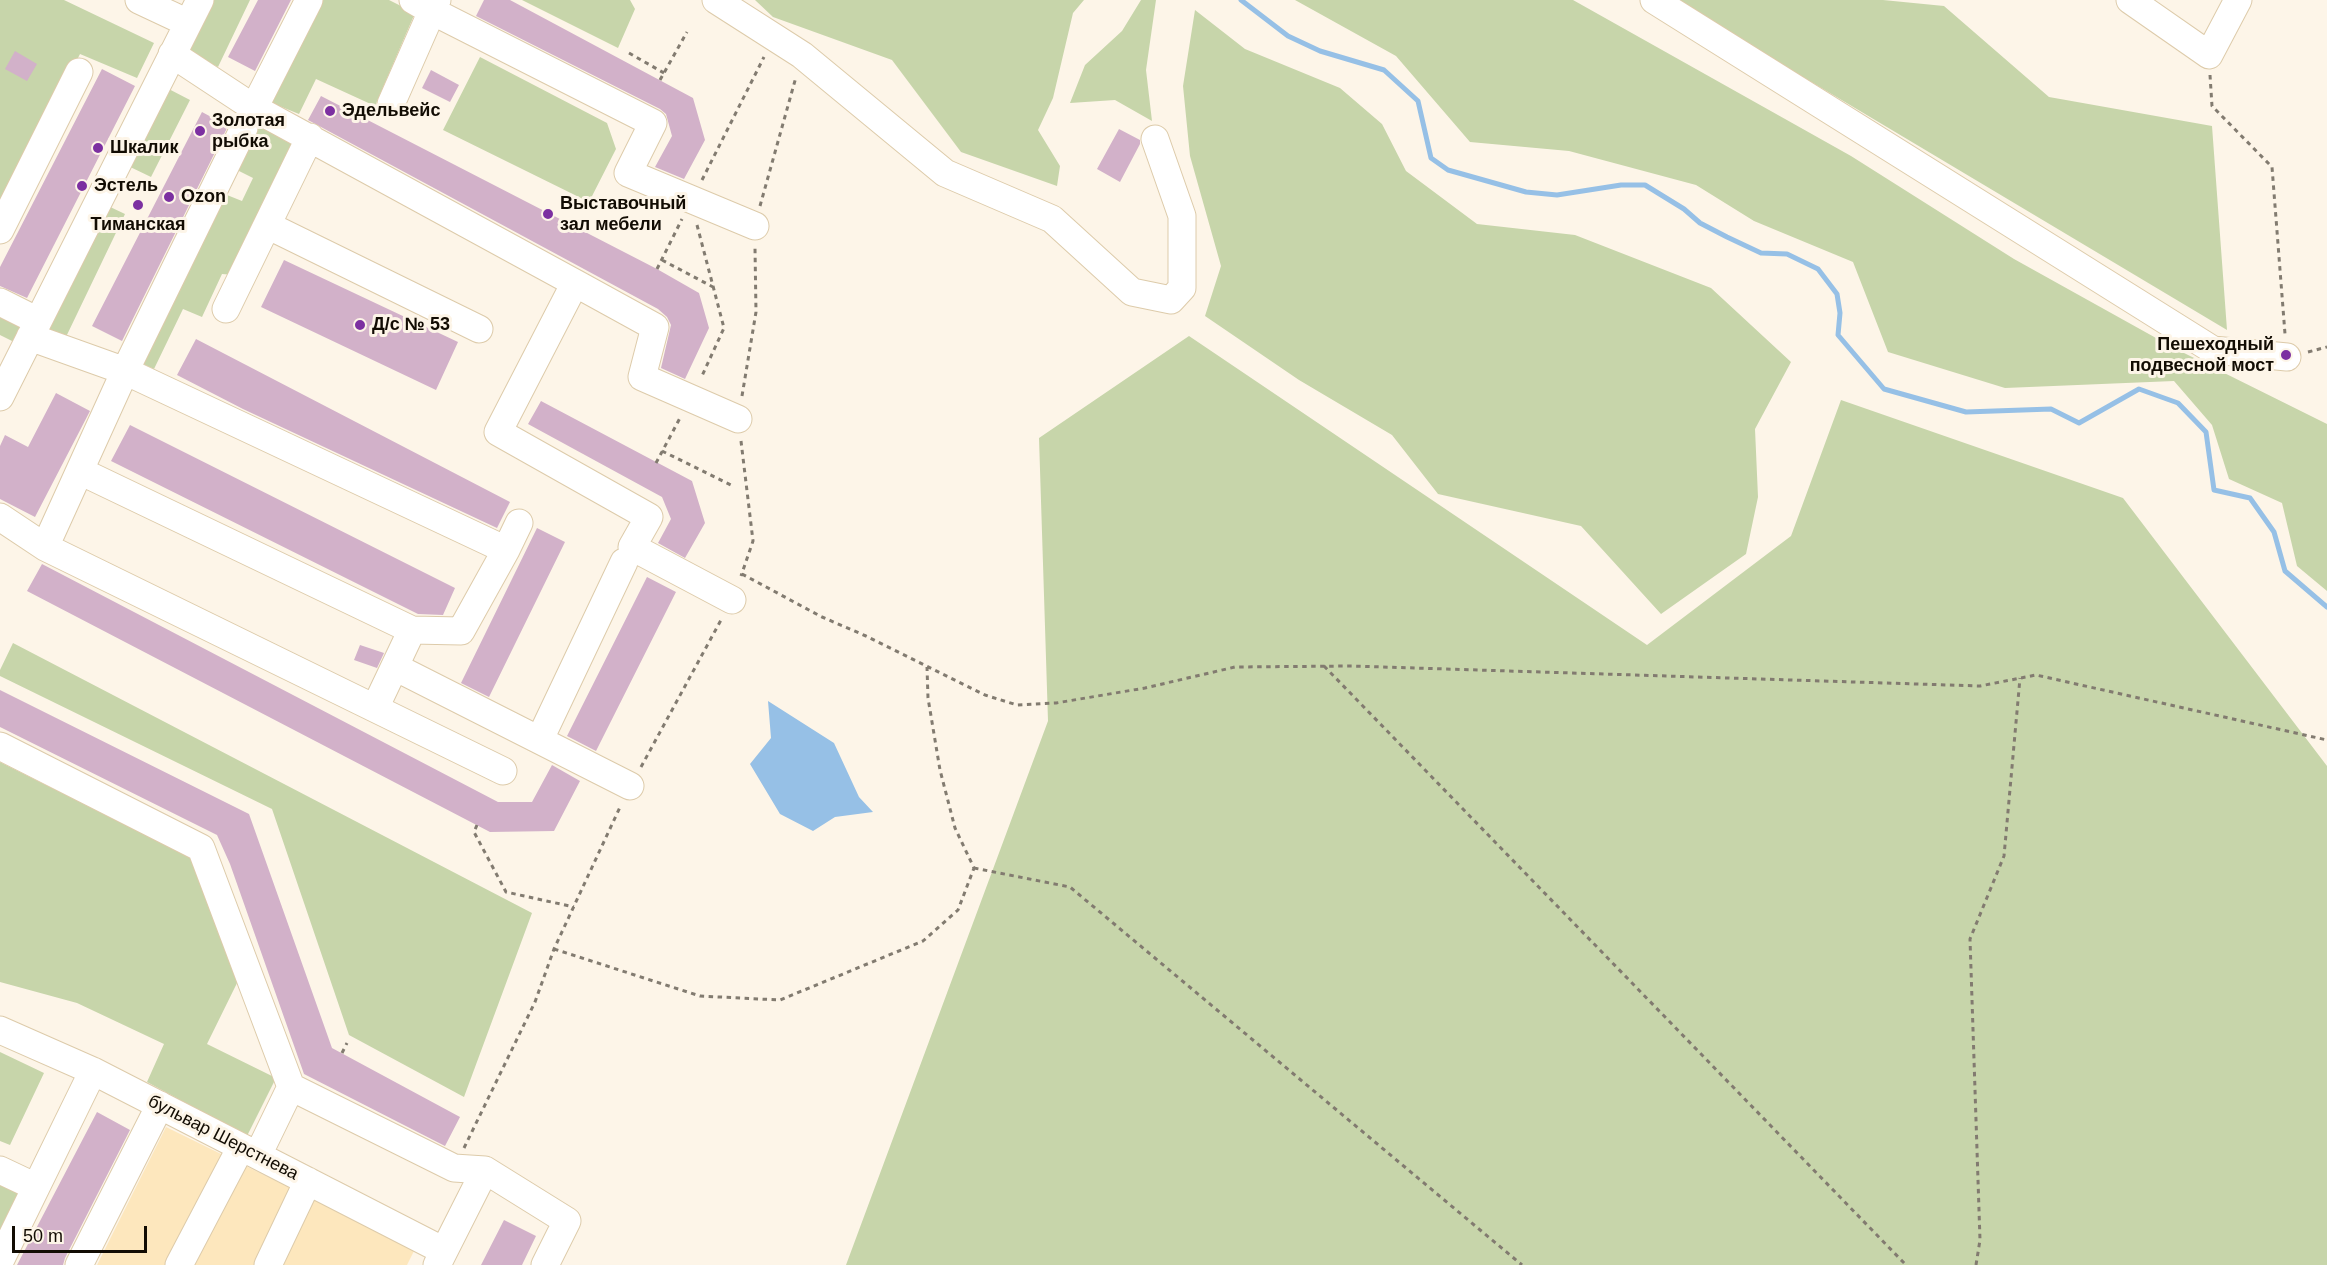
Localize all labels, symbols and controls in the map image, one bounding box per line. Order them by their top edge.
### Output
place label: Эдельвейс [342,100,440,122]
marker: Эдельвейс [323,104,337,118]
place label: Золотая рыбка [212,110,285,152]
marker: Золотая рыбка [193,124,207,138]
place label: Шкалик [110,137,179,159]
marker: Шкалик [91,141,105,155]
place label: Эстель [94,175,158,197]
marker: Эстель [75,179,89,193]
place label: Ozon [181,186,226,208]
marker: Ozon [162,190,176,204]
place label: Выставочный зал мебели [560,193,686,236]
marker: Тиманская [131,198,145,212]
marker: Выставочный зал мебели [541,207,555,221]
place label: Тиманская [91,214,185,236]
place label: Д/с № 53 [372,314,450,336]
marker: Д/с № 53 [353,318,367,332]
place label: Пешеходный подвесной мост [2130,334,2274,376]
marker: Пешеходный подвесной мост [2279,348,2293,362]
street label: бульвар Шерстнева [144,1091,302,1185]
scale bar [15,1214,150,1252]
text: 50 m [23,1226,63,1246]

